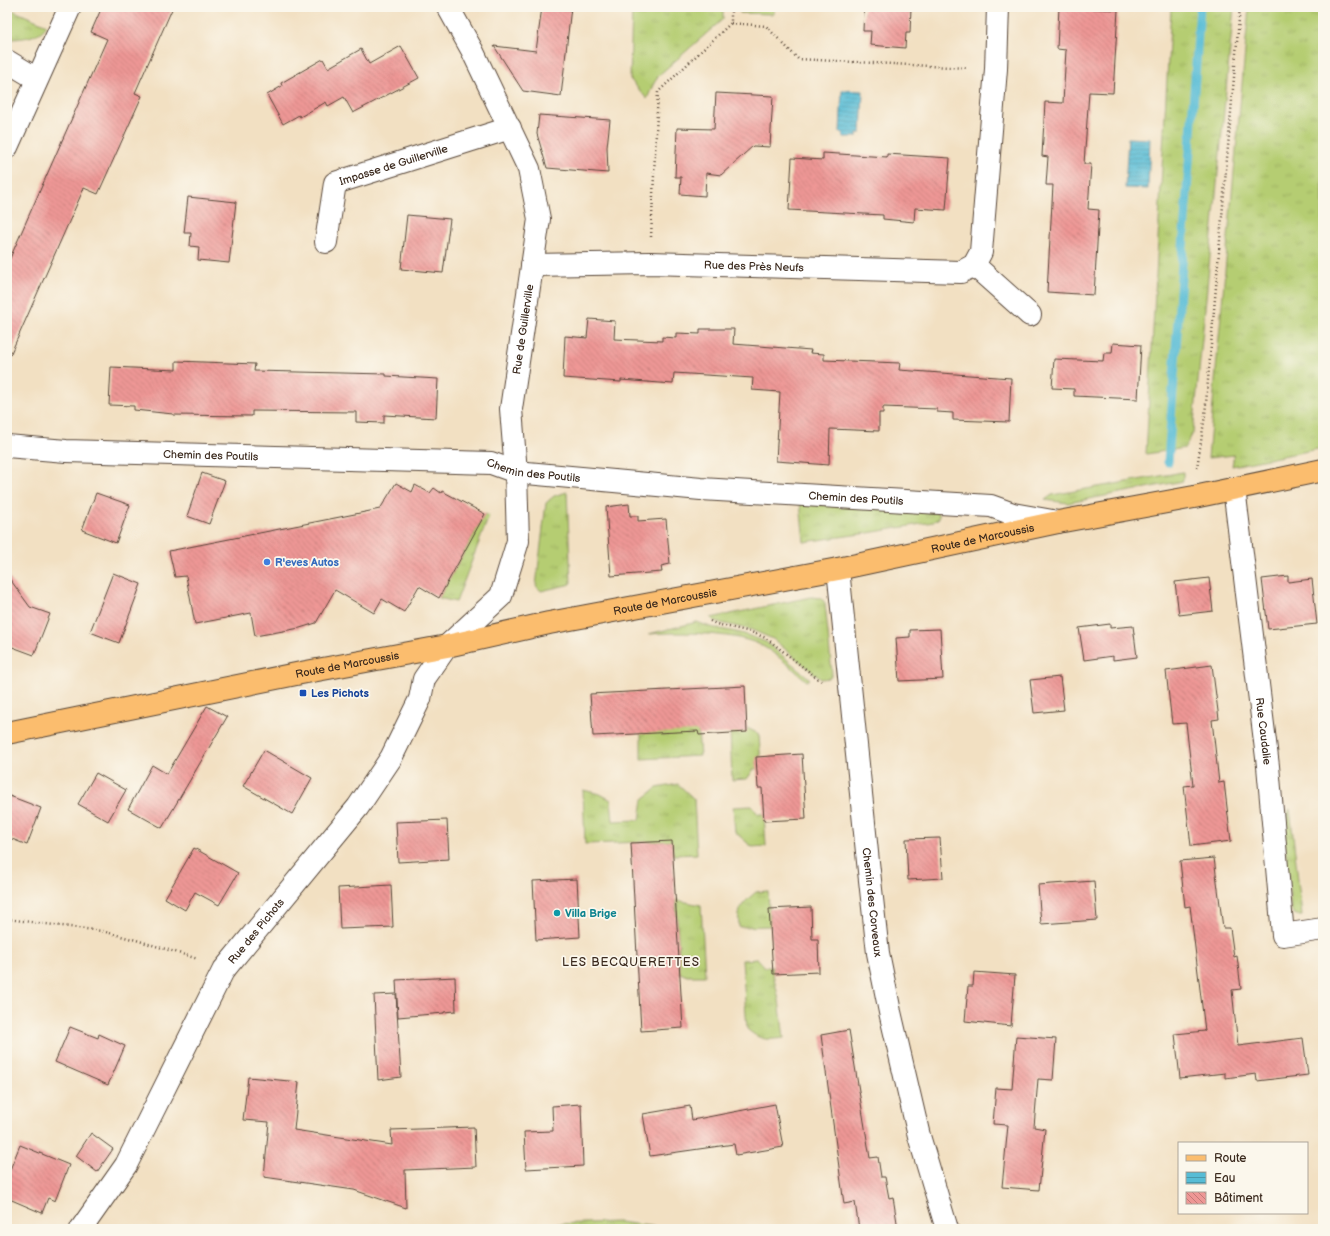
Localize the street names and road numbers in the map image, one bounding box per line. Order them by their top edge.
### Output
street label: Impasse de Guillerville [338,142,450,188]
street label: Rue des Près Neufs [704,259,805,274]
street label: Rue de Guillerville [510,283,536,375]
street label: Chemin des Poutils [163,448,259,463]
street label: Chemin des Poutils [487,457,582,485]
street label: Chemin des Poutils [808,489,904,508]
street label: Route de Marcoussis [930,521,1036,556]
street label: Route de Marcoussis [612,586,718,618]
street label: Route de Marcoussis [294,649,401,681]
street label: Rue Caudalie [1253,697,1274,766]
street label: Chemin des Corveaux [860,847,885,958]
street label: Rue des Pichots [226,895,287,967]

